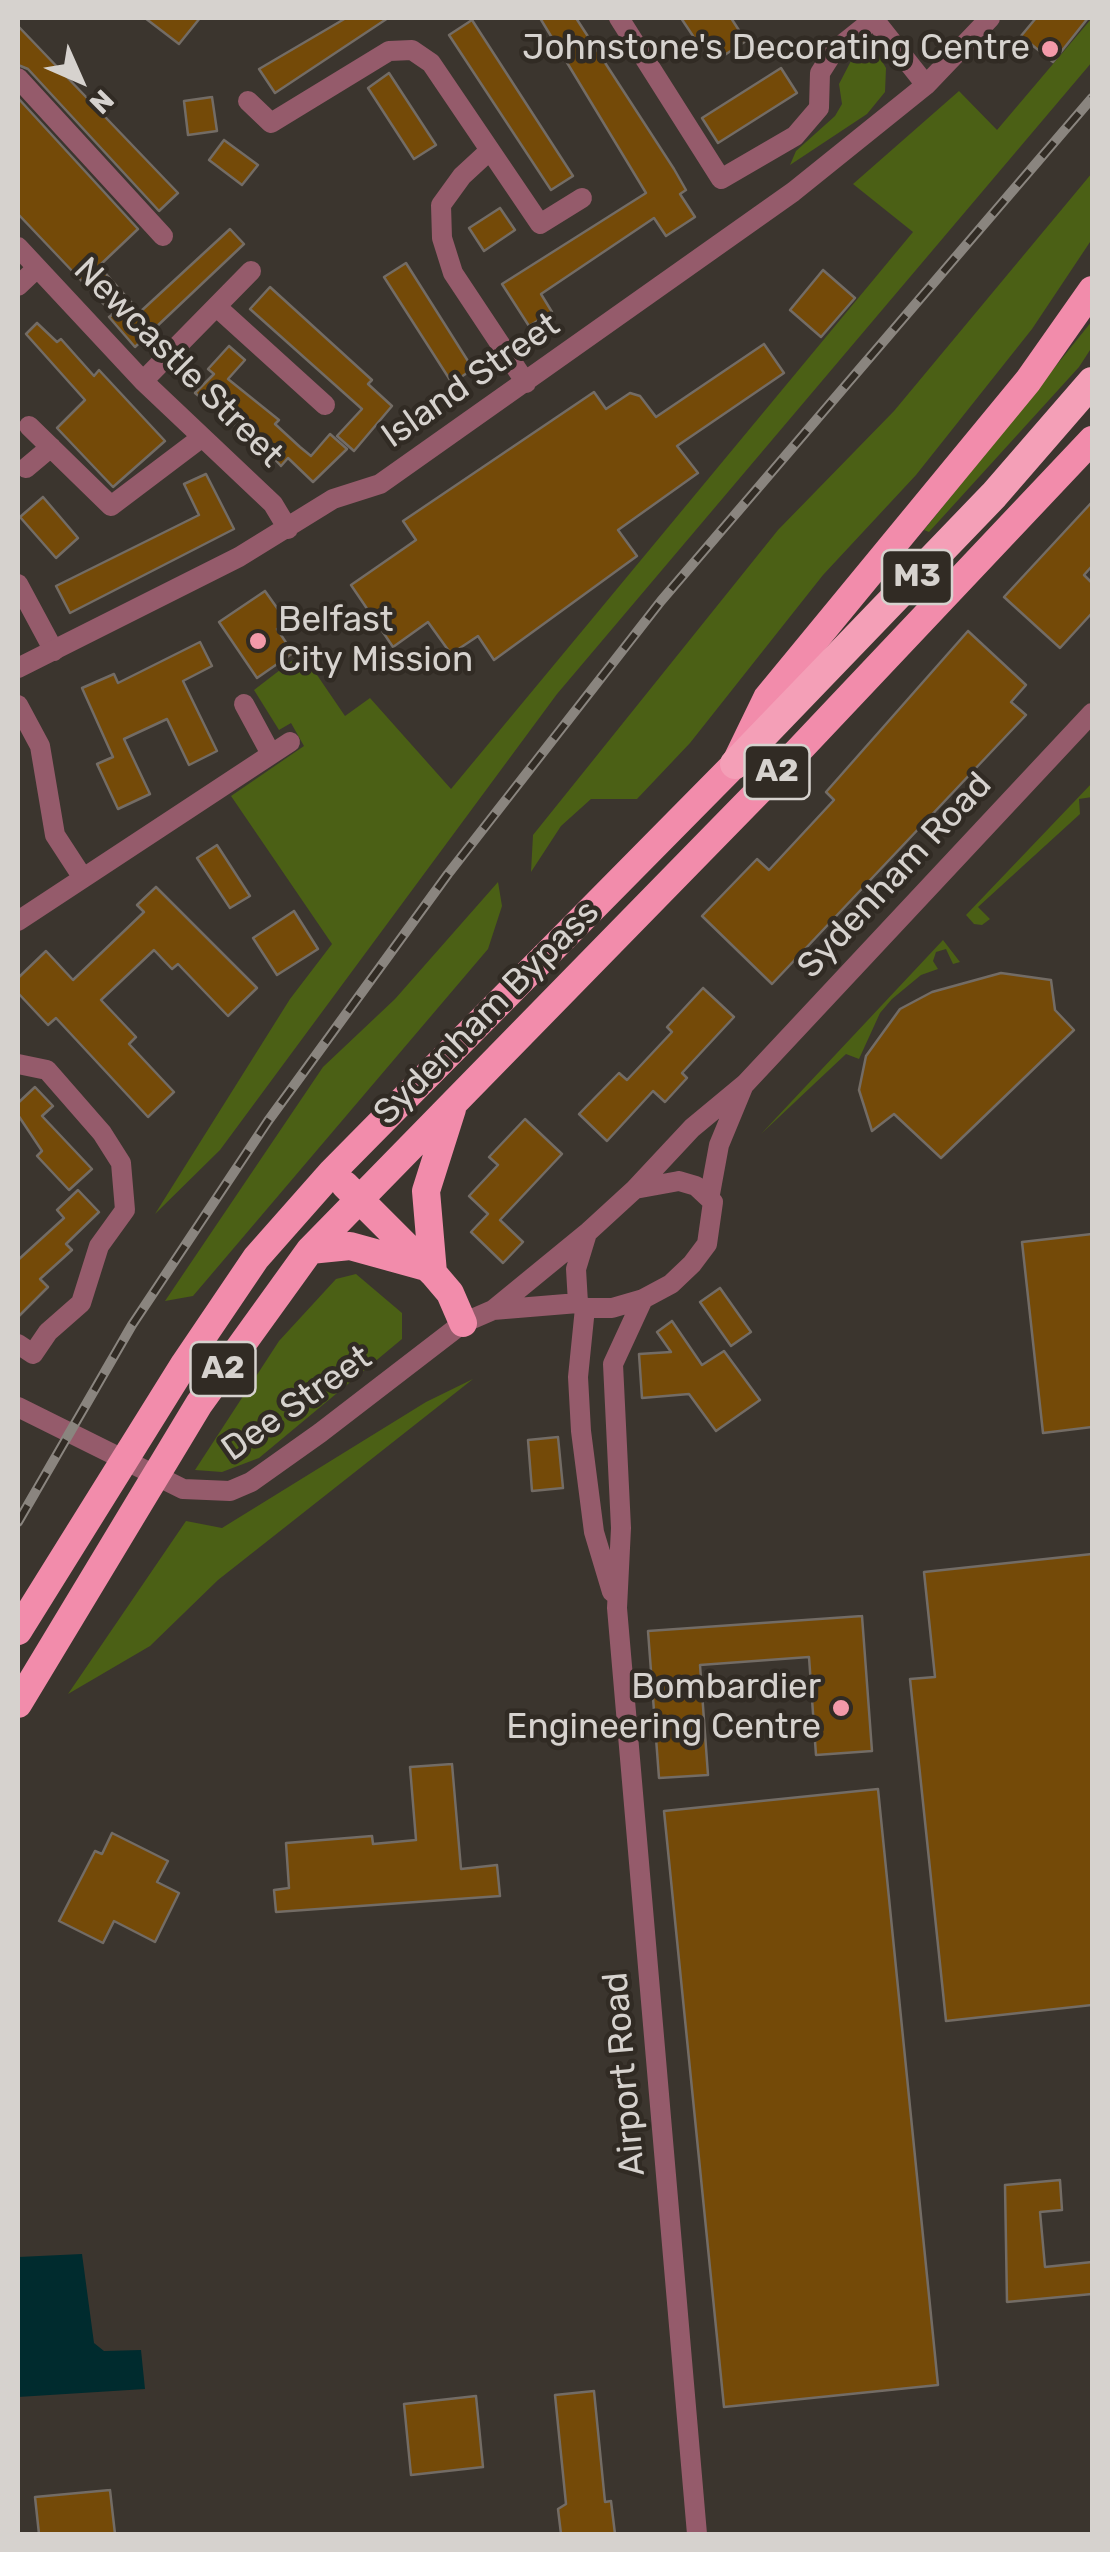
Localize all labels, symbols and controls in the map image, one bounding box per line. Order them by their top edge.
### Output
place label: Johnstone's Decorating Centre [522,28,1030,70]
north arrow [30,30,130,130]
marker: Johnstone's Decorating Centre [1039,38,1061,60]
text: N [83,83,120,120]
street label: Newcastle Street [64,249,292,477]
street label: Island Street [374,304,568,458]
road number: M3 [882,550,952,604]
place label: Belfast City Mission [278,600,473,682]
marker: Belfast City Mission [247,630,269,652]
road number: A2 [744,745,810,799]
street label: Sydenham Road [789,765,1001,987]
street label: Sydenham Bypass [366,892,608,1134]
street label: Dee Street [214,1337,380,1471]
road number: A2 [190,1342,256,1396]
place label: Bombardier Engineering Centre [506,1667,821,1749]
marker: Bombardier Engineering Centre [830,1697,852,1719]
street label: Airport Road [595,1970,655,2178]

